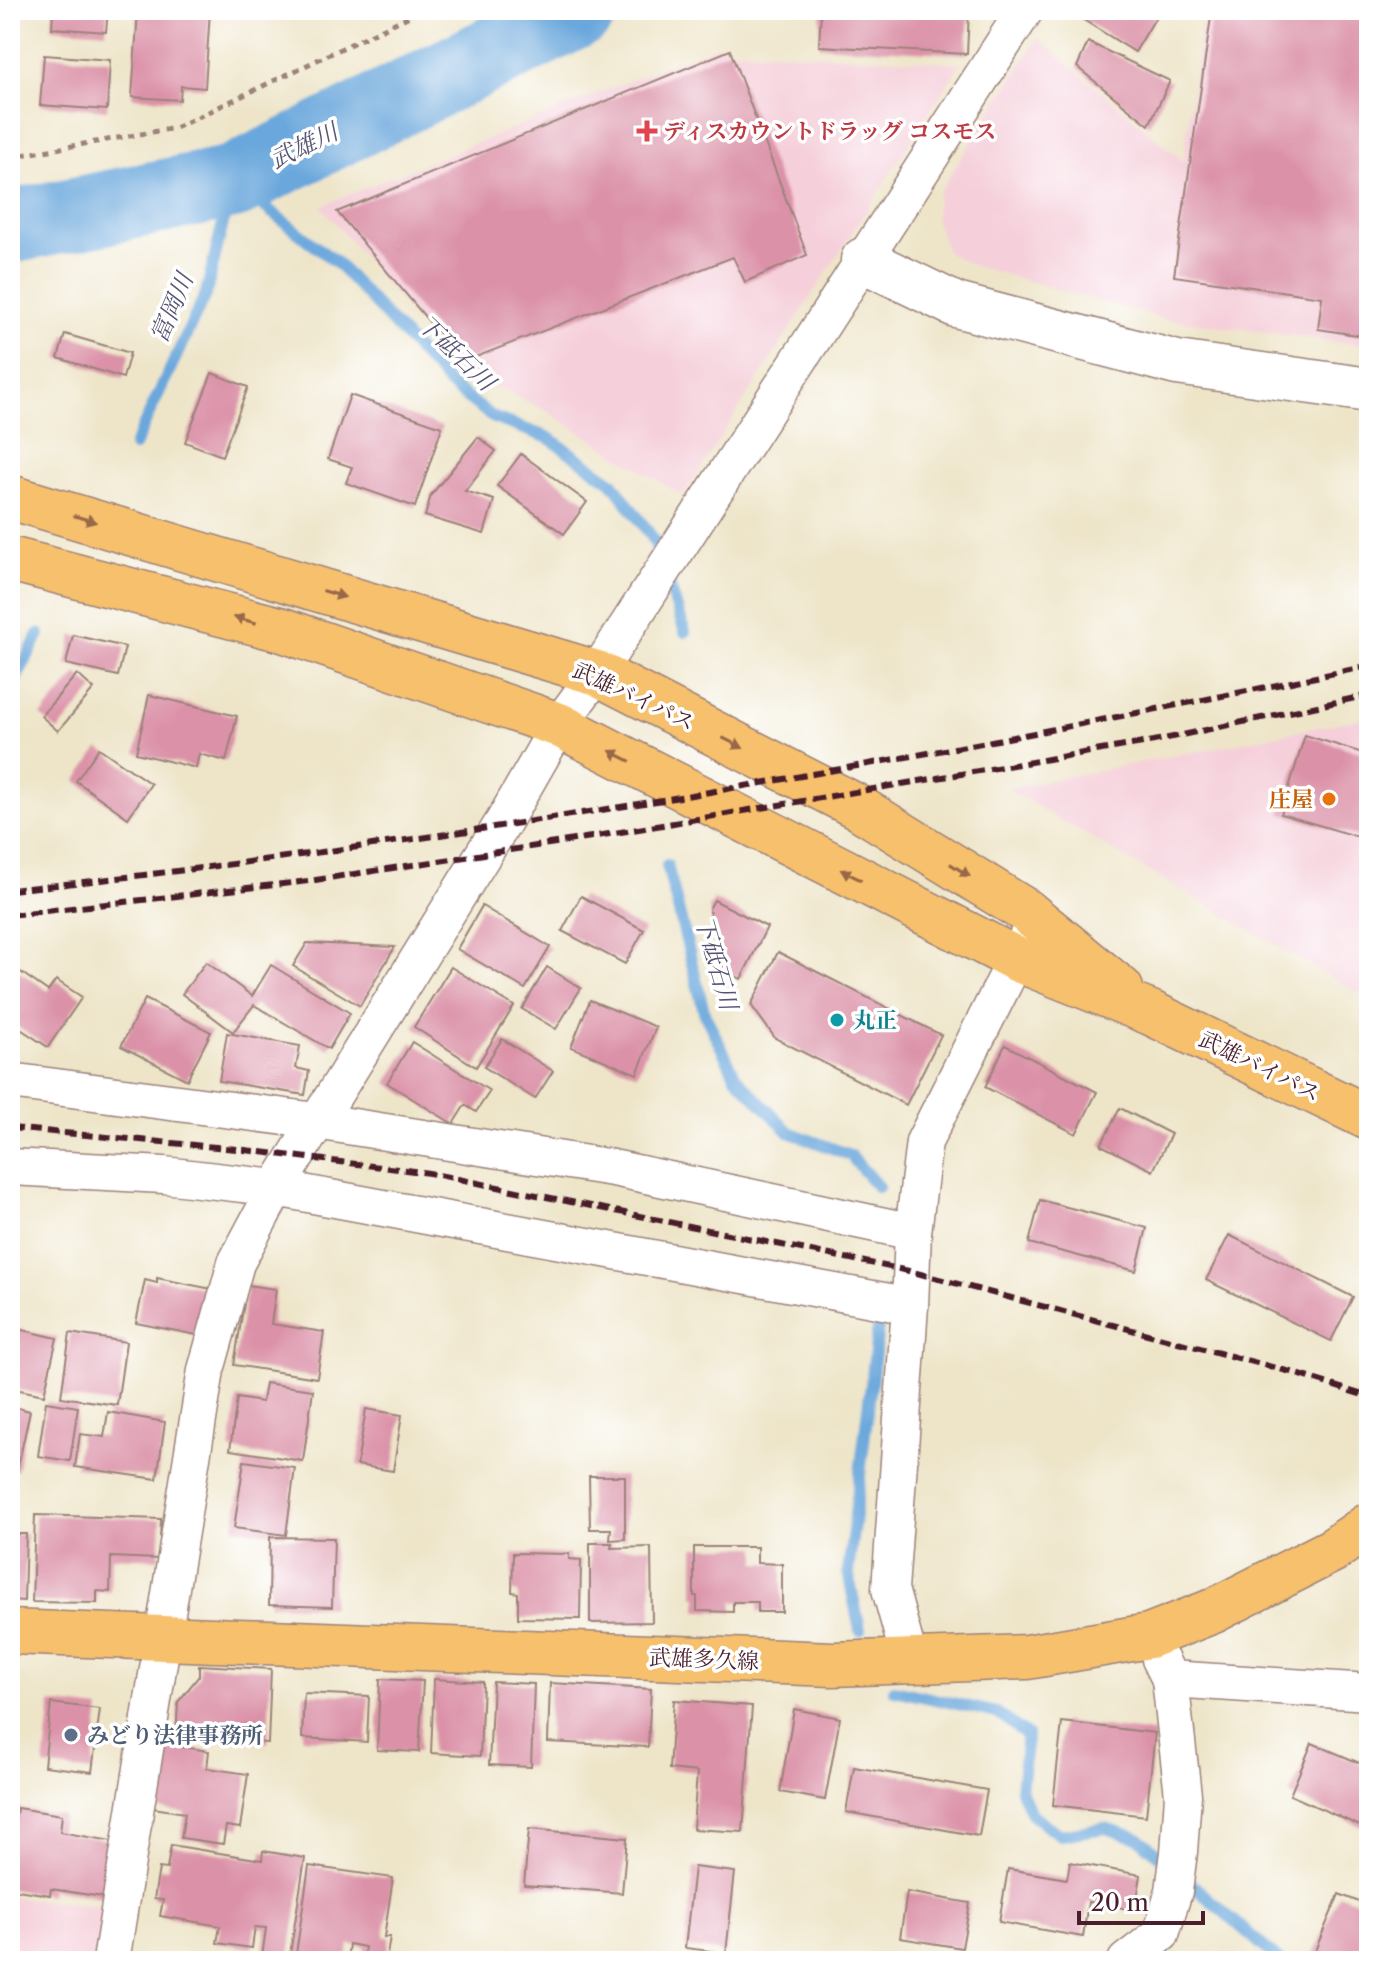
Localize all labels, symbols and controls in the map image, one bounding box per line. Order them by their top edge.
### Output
water label: 武雄川 [265,115,345,174]
place label: ディスカウントドラッグ コスモス [663,118,996,145]
marker: ディスカウントドラッグ コスモス [638,122,656,140]
water label: 富岡川 [144,266,200,347]
water label: 下砥石川 [412,309,503,398]
one-way arrow [73,514,97,526]
one-way arrow [322,589,346,601]
one-way arrow [232,613,256,626]
street label: 武雄バイパス [568,656,699,736]
one-way arrow [722,737,745,750]
one-way arrow [609,750,631,764]
place label: 庄屋 [1269,786,1313,813]
marker: 庄屋 [1320,790,1338,808]
one-way arrow [949,863,971,877]
one-way arrow [840,868,863,882]
water label: 下砥石川 [689,913,744,1016]
place label: 丸正 [853,1007,897,1034]
marker: 丸正 [828,1011,846,1029]
street label: 武雄バイパス [1195,1025,1325,1107]
street label: 武雄多久線 [649,1644,759,1675]
place label: みどり法律事務所 [87,1722,263,1749]
marker: みどり法律事務所 [62,1726,80,1744]
scale bar [1079,1875,1203,1925]
text: 20 m [1091,1888,1149,1917]

